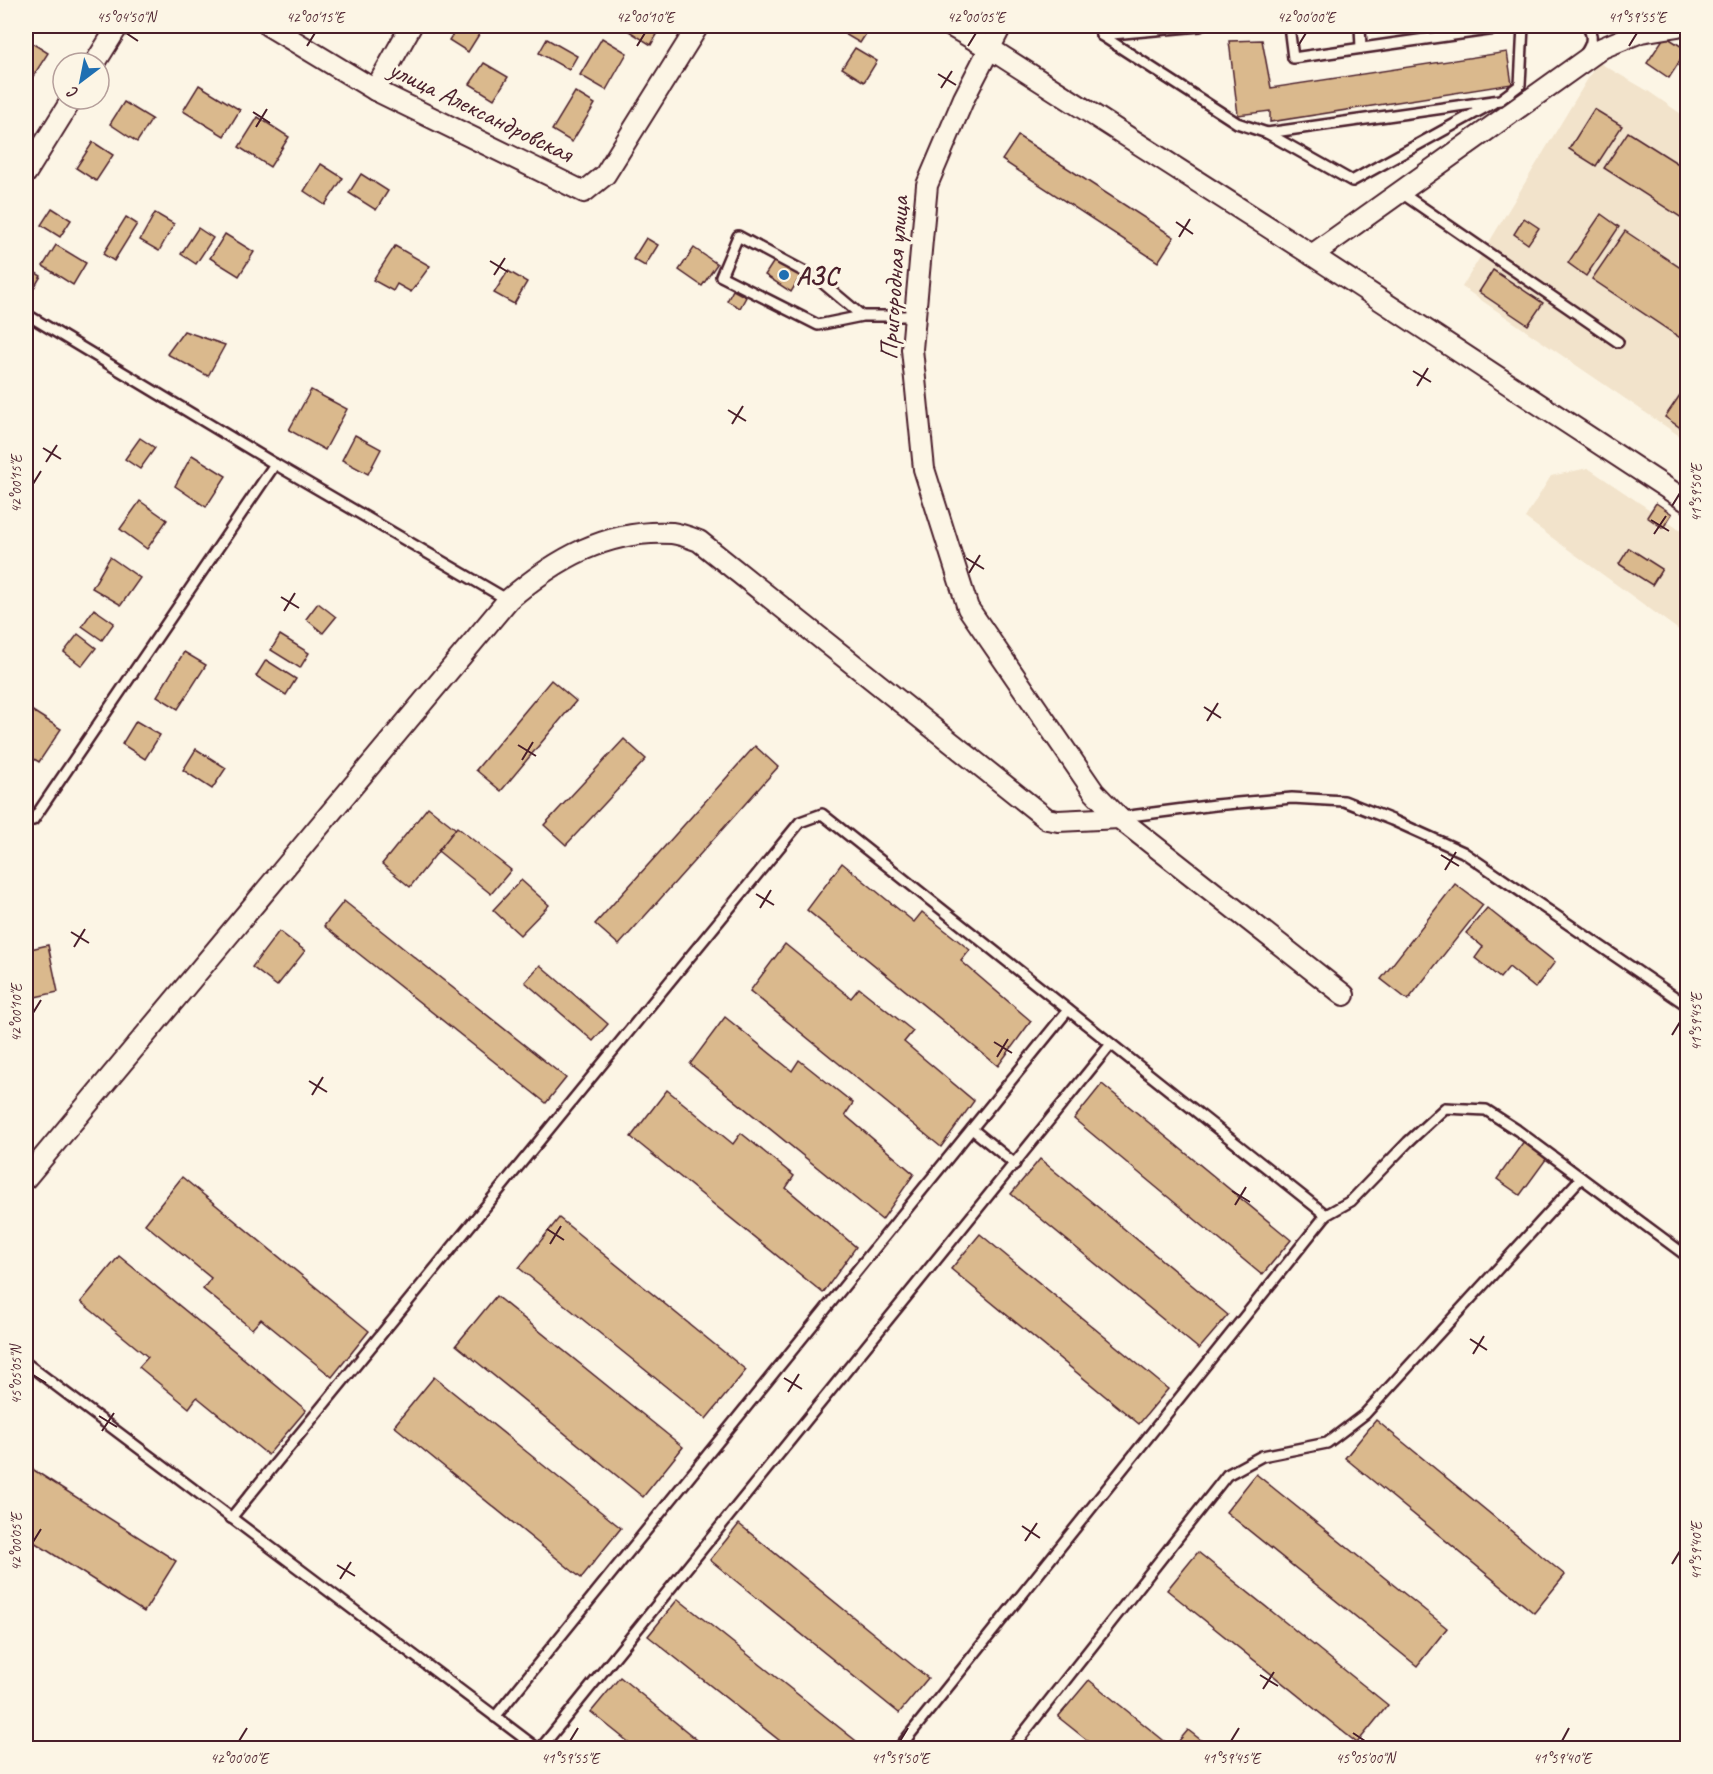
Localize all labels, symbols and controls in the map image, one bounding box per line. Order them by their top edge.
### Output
text: 45°04'50"N [96,8,159,27]
text: 42°00'15"E [286,8,346,27]
text: 42°00'10"E [616,8,676,27]
text: 42°00'05"E [947,8,1007,27]
text: 42°00'00"E [1277,8,1337,27]
text: 41°59'55"E [1608,8,1668,27]
north arrow [51,51,111,111]
street label: улица Александровская [382,51,580,171]
text: С [63,81,82,103]
street label: Пригородная улица [872,194,916,361]
place label: АЗС [796,259,842,292]
marker: АЗС [777,268,791,282]
text: 42°00'15"E [7,453,26,513]
text: 41°59'50"E [1687,462,1706,522]
text: 42°00'10"E [7,982,26,1042]
text: 41°59'45"E [1687,991,1706,1051]
text: 45°05'05"N [7,1342,26,1405]
text: 42°00'05"E [7,1511,26,1571]
text: 41°59'40"E [1687,1520,1706,1580]
text: 42°00'00"E [210,1749,270,1768]
text: 41°59'55"E [541,1749,601,1768]
text: 41°59'50"E [871,1749,931,1768]
text: 41°59'45"E [1202,1749,1262,1768]
text: 45°05'00"N [1335,1749,1398,1768]
text: 41°59'40"E [1533,1749,1593,1768]

